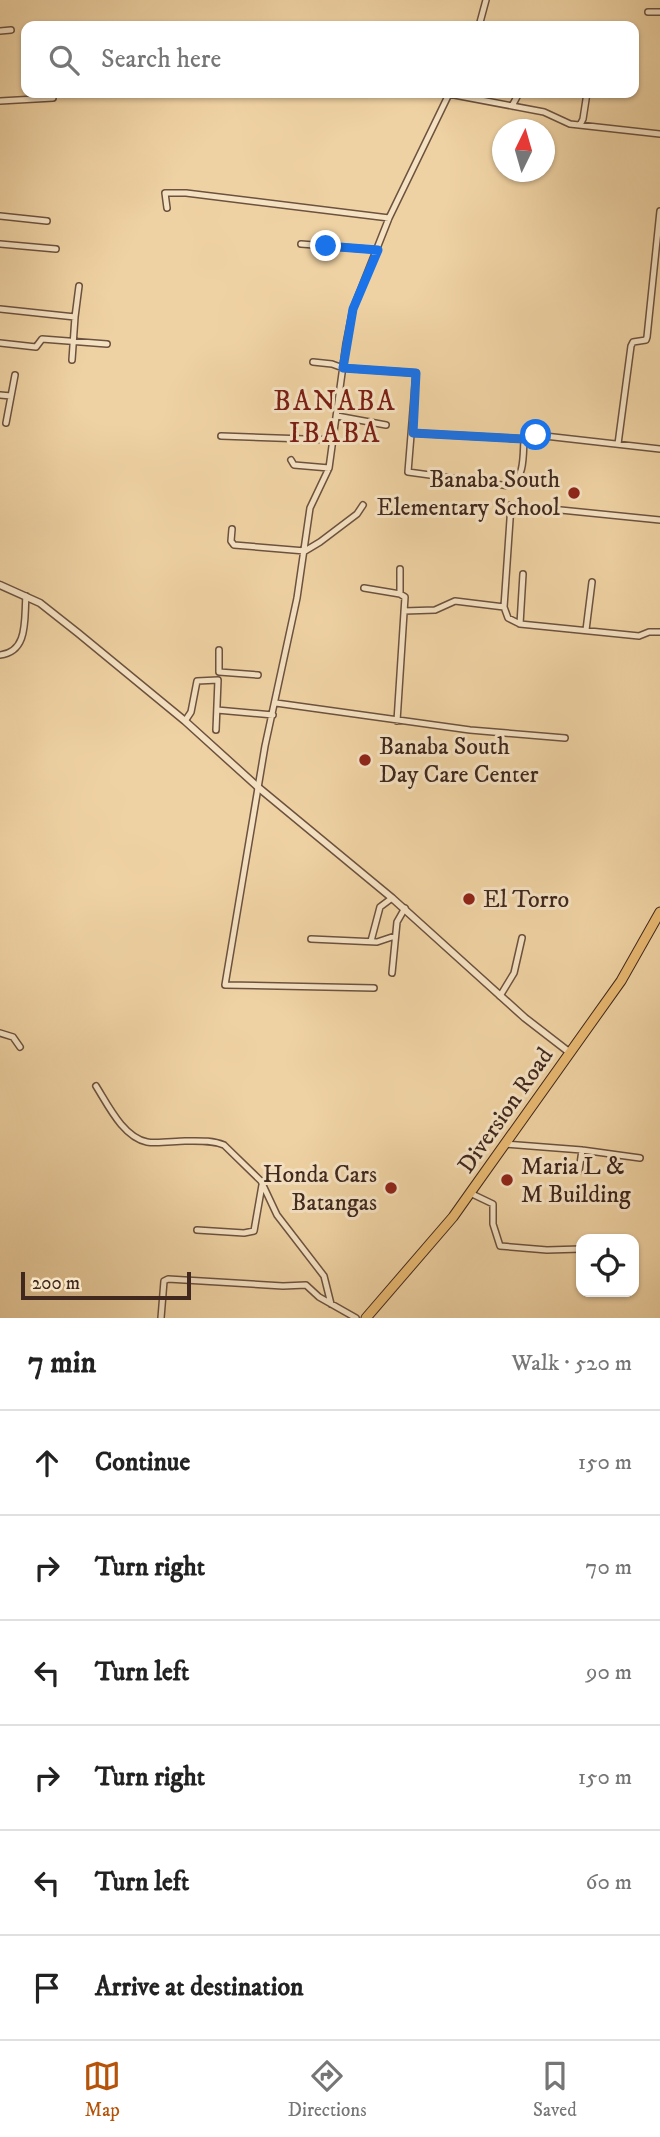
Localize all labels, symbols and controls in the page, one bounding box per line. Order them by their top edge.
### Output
search box [21,21,639,98]
icon: search [45,41,83,79]
text: Search here [101,43,221,76]
north arrow [492,119,555,182]
route end [310,230,341,261]
district label: BANABA IBABA [273,384,397,451]
route start [520,419,551,450]
place label: Banaba South Elementary School [376,465,561,523]
marker: Banaba South Elementary School [566,485,582,501]
place label: Banaba South Day Care Center [379,732,539,790]
marker: Banaba South Day Care Center [357,752,373,768]
place label: El Torro [483,885,569,915]
marker: El Torro [461,891,477,907]
street label: Diversion Road [451,1042,560,1179]
place label: Maria L & M Building [521,1152,631,1210]
place label: Honda Cars Batangas [263,1160,377,1218]
marker: Maria L & M Building [499,1172,515,1188]
marker: Honda Cars Batangas [383,1180,399,1196]
map controls [576,1234,639,1297]
button: locate [576,1234,639,1297]
scale bar [21,1269,191,1301]
text: 200 m [32,1272,80,1295]
text: 7 min [28,1345,96,1382]
text: Walk · 520 m [512,1349,632,1378]
icon: ahead [28,1444,66,1482]
text: Continue [95,1446,190,1479]
text: 150 m [578,1448,632,1477]
icon: right [28,1549,66,1587]
text: Turn right [95,1551,205,1584]
text: 70 m [585,1553,632,1582]
icon: left [28,1654,66,1692]
text: Turn left [95,1656,189,1689]
text: 90 m [586,1658,632,1687]
icon: right [28,1759,66,1797]
text: Turn right [95,1761,205,1794]
text: 150 m [578,1763,632,1792]
icon: left [28,1864,66,1902]
text: Turn left [95,1866,189,1899]
text: 60 m [585,1868,632,1897]
icon: arrive [28,1969,66,2007]
text: Arrive at destination [95,1971,304,2004]
tab: Map [83,2057,121,2122]
tab: Directions [288,2057,367,2122]
tab: Saved [533,2057,577,2122]

